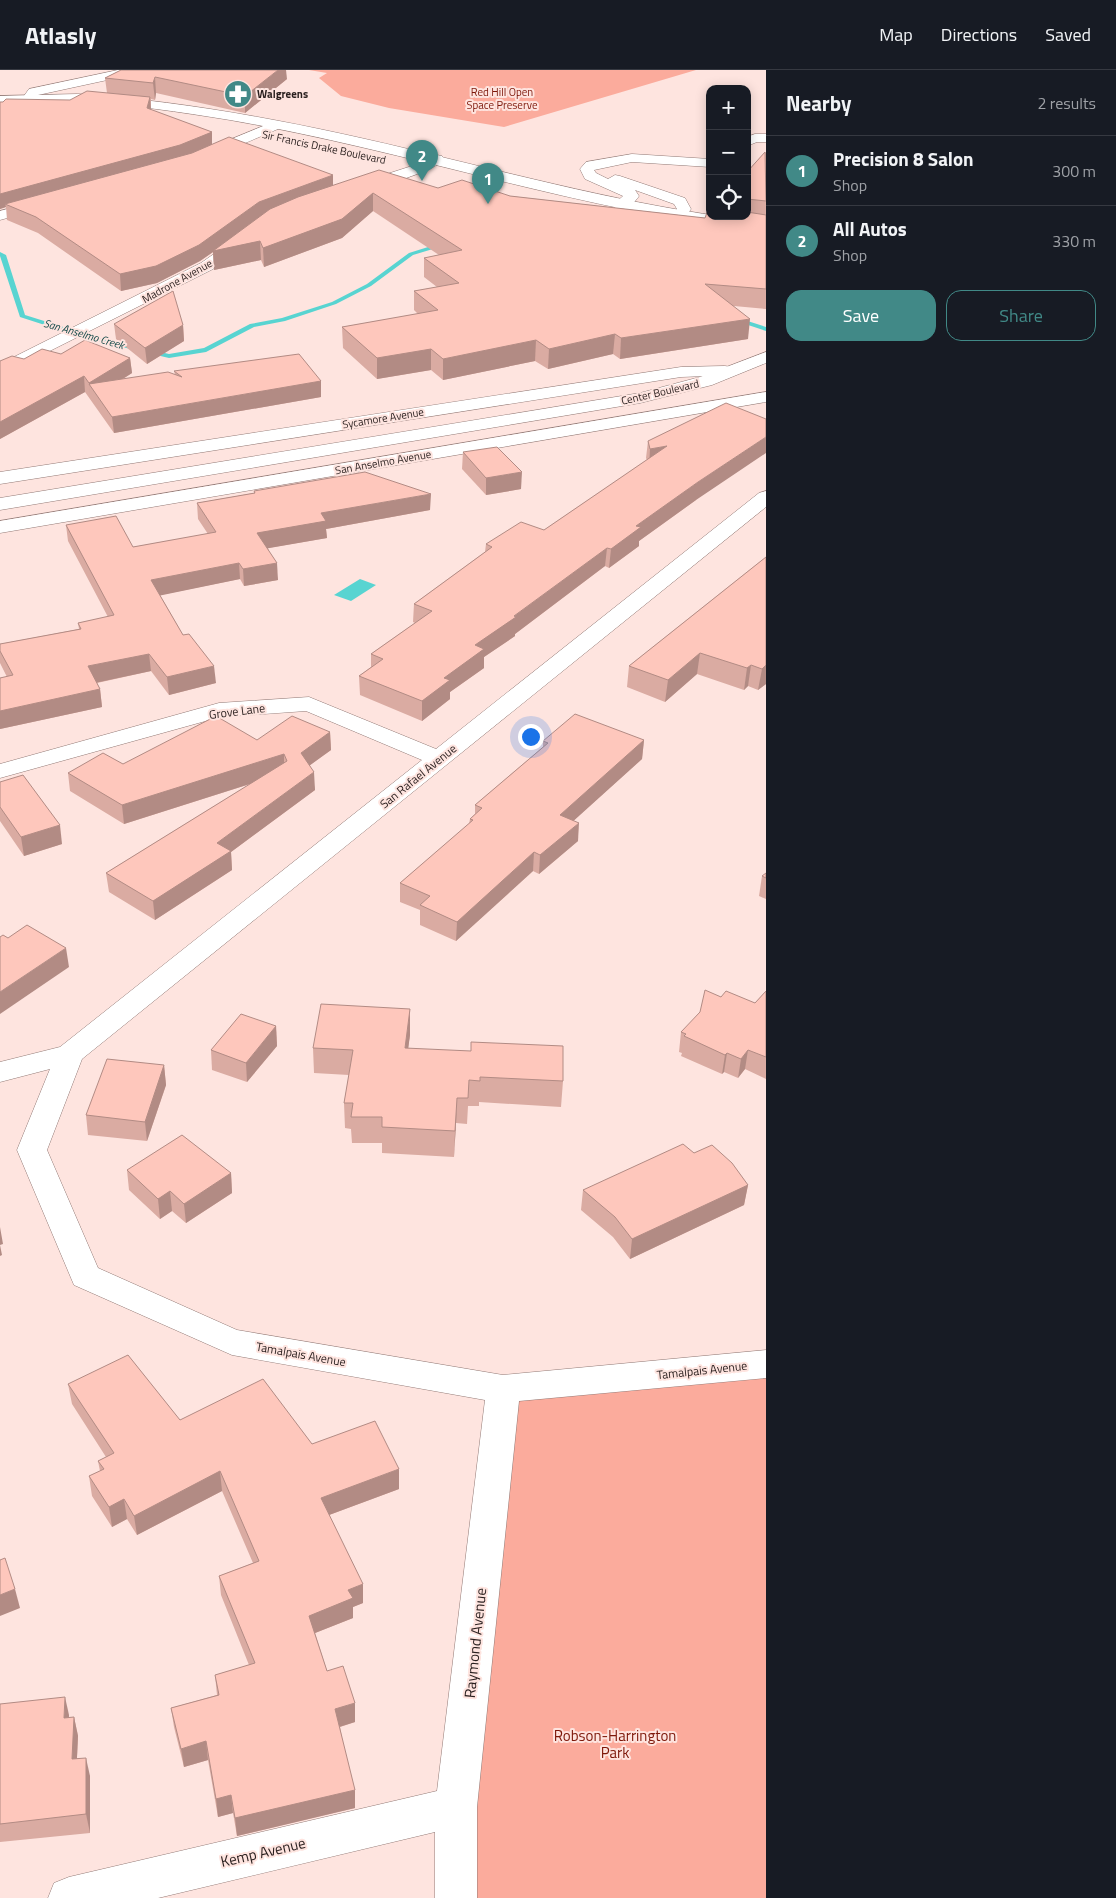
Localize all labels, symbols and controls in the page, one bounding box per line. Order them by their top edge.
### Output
text: Atlasly [25,17,96,53]
text: Map [879,21,913,48]
text: Directions [941,21,1017,48]
text: Saved [1045,21,1091,48]
pharmacy icon: Walgreens [223,79,253,109]
park label: Red Hill Open Space Preserve [467,84,538,113]
map controls [706,85,751,220]
button: + [706,85,751,130]
place label: Walgreens [257,86,308,102]
text: Nearby [786,87,851,119]
text: 2 results [1037,91,1096,115]
street label: Sir Francis Drake Boulevard [261,126,388,168]
button: − [706,130,751,175]
pin: 2 [406,140,438,181]
text: Precision 8 Salon [833,144,974,173]
text: 1 [798,159,806,183]
text: 300 m [1052,159,1096,183]
pin: 1 [472,163,504,204]
text: Shop [833,173,867,197]
button: locate [706,175,751,220]
text: All Autos [833,214,907,243]
text: 2 [798,229,806,253]
text: 330 m [1052,229,1096,253]
text: Shop [833,243,867,267]
street label: Madrone Avenue [139,255,216,307]
button: Save [786,290,936,341]
button: Share [946,290,1096,341]
water label: San Anselmo Creek [42,315,127,353]
street label: Center Boulevard [619,375,701,409]
street label: Sycamore Avenue [341,404,425,432]
street label: San Anselmo Avenue [334,446,433,478]
street label: Grove Lane [208,698,266,724]
your location [518,724,544,750]
street label: San Rafael Avenue [375,739,461,813]
street label: Tamalpais Avenue [255,1337,347,1371]
street label: Tamalpais Avenue [656,1356,748,1384]
street label: Raymond Avenue [458,1587,492,1699]
park label: Robson-Harrington Park [554,1724,676,1764]
street label: Kemp Avenue [218,1831,308,1873]

